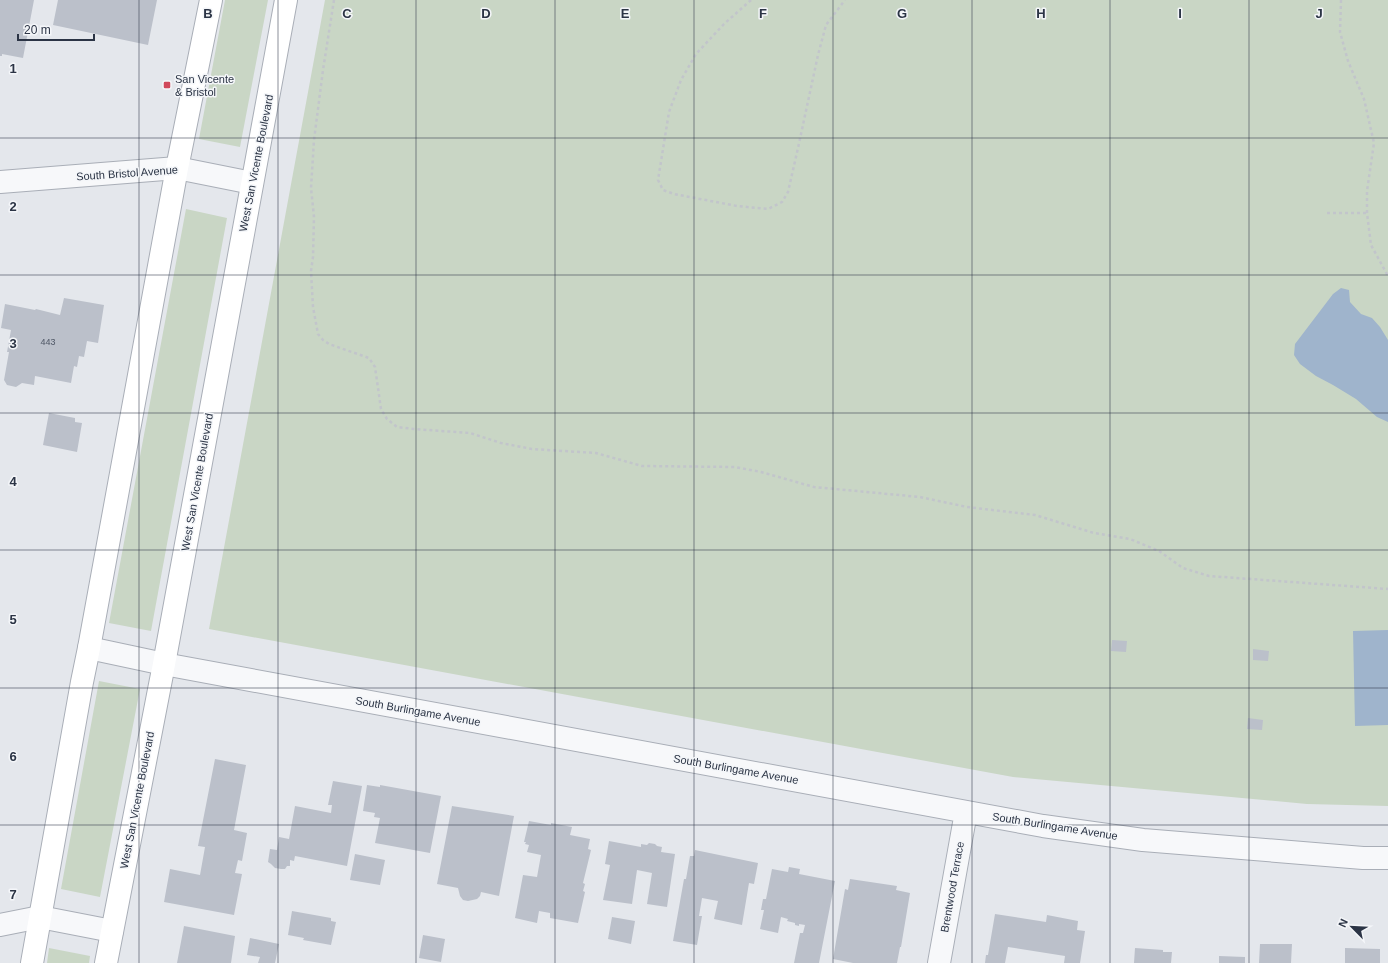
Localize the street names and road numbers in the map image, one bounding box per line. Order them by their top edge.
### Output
street label: West San Vicente Boulevard [237,93,275,233]
street label: South Bristol Avenue [76,163,178,183]
street label: West San Vicente Boulevard [179,412,215,552]
street label: South Burlingame Avenue [354,694,482,728]
street label: West San Vicente Boulevard [118,730,156,870]
street label: South Burlingame Avenue [672,752,800,786]
street label: South Burlingame Avenue [991,810,1119,842]
street label: Brentwood Terrace [938,841,966,933]

